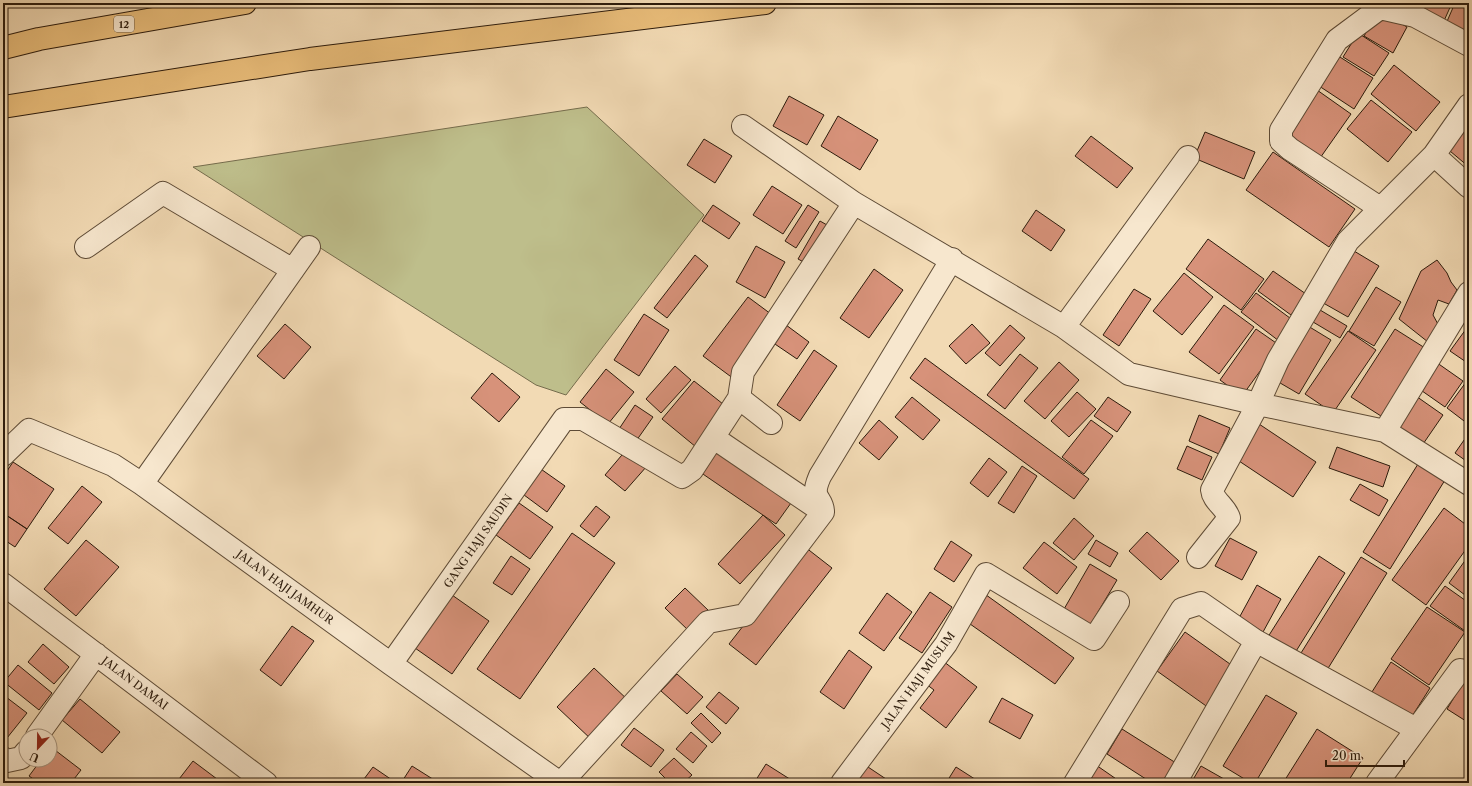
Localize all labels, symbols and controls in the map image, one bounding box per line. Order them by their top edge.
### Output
road number: 12 [114,16,134,32]
street label: GANG HAJI SAUDIN [440,492,516,590]
street label: JALAN HAJI JAMHUR [232,546,337,628]
street label: JALAN HAJI MUSLIM [877,629,958,733]
street label: JALAN DAMAI [97,652,171,713]
north arrow [18,728,58,768]
scale bar [1326,742,1404,768]
text: 20 m [1332,748,1361,763]
text: U [27,749,41,765]

